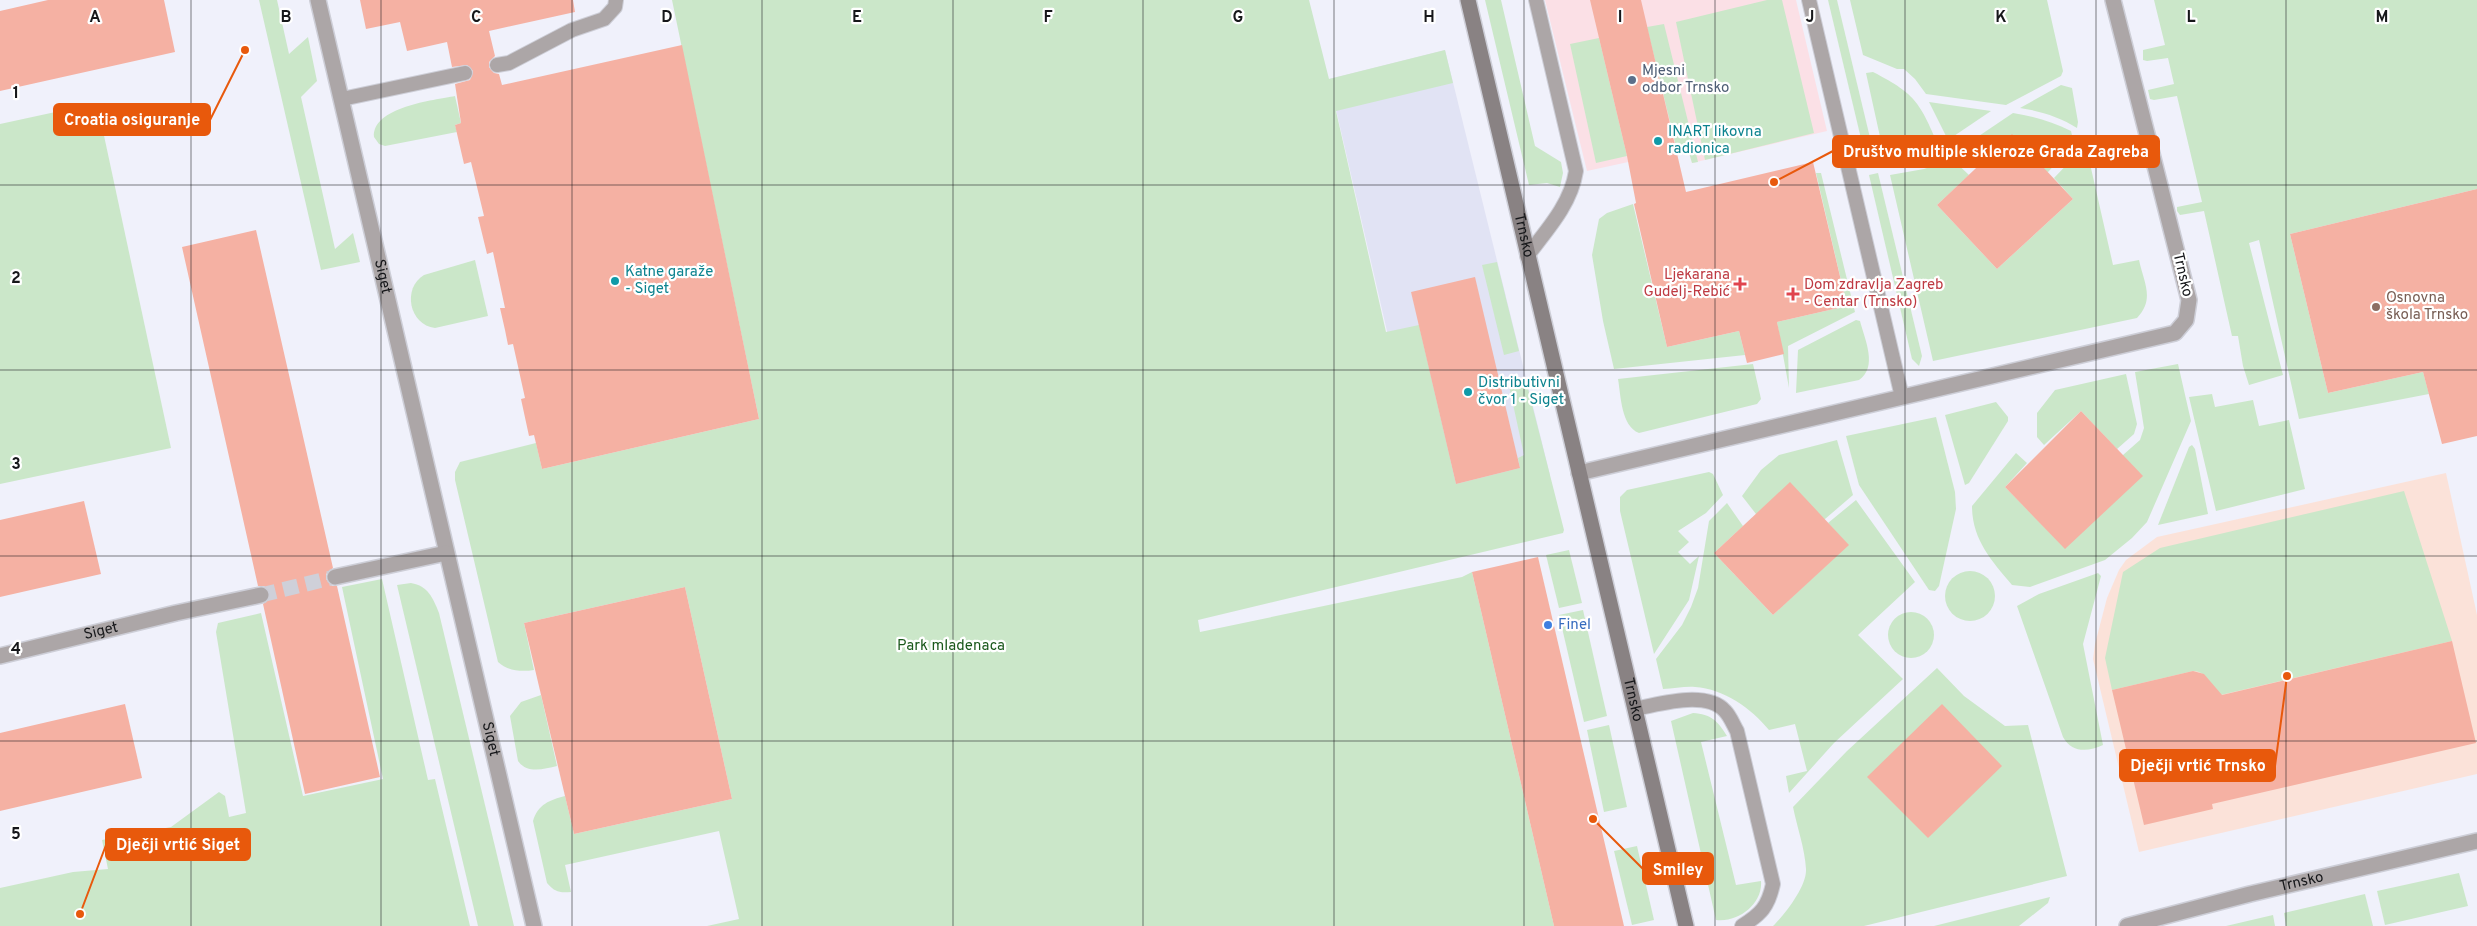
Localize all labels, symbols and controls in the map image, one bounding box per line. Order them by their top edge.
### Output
text: A [89,8,101,28]
text: B [280,8,292,28]
text: C [471,8,481,28]
text: D [661,8,673,28]
text: E [852,8,862,28]
text: F [1043,8,1053,28]
text: G [1233,8,1243,28]
text: H [1423,8,1435,28]
text: I [1618,8,1622,28]
text: J [1806,8,1814,28]
text: K [1995,8,2007,28]
text: L [2186,8,2196,28]
text: M [2376,8,2388,28]
place label: Mjesni odbor Trnsko [1642,62,1729,98]
marker: Mjesni odbor Trnsko [1626,74,1638,86]
text: 1 [13,84,19,104]
callout: Croatia osiguranje [54,104,210,135]
text: Croatia osiguranje [64,111,200,131]
place label: INART likovna radionica [1668,123,1762,159]
marker: INART likovna radionica [1652,135,1664,147]
callout: Društvo multiple skleroze Grada Zagreba [1833,136,2159,167]
text: Društvo multiple skleroze Grada Zagreba [1843,143,2149,163]
street label: Trnsko [1509,212,1538,259]
street label: Trnsko [2168,251,2196,299]
street label: Siget [369,257,396,296]
place label: Katne garaže - Siget [625,263,713,299]
place label: Ljekarana Gudelj-Rebić [1643,266,1731,302]
text: 2 [11,269,21,289]
marker: Katne garaže - Siget [609,275,621,287]
place label: Dom zdravlja Zagreb - Centar (Trnsko) [1804,276,1944,312]
marker: Ljekarana Gudelj-Rebić [1734,278,1746,290]
marker: Dom zdravlja Zagreb - Centar (Trnsko) [1786,287,1800,301]
place label: Osnovna škola Trnsko [2386,289,2468,325]
marker: Osnovna škola Trnsko [2370,301,2382,313]
place label: Distributivni čvor 1 - Siget [1478,374,1564,410]
marker: Distributivni čvor 1 - Siget [1462,386,1474,398]
text: 3 [11,455,21,475]
place label: Finel [1558,616,1591,635]
street label: Siget [82,618,120,645]
marker: Finel [1542,619,1554,631]
park label: Park mladenaca [897,637,1005,656]
text: 4 [11,640,21,660]
street label: Trnsko [1618,676,1647,724]
street label: Siget [477,720,504,758]
callout: Dječji vrtić Trnsko [2120,750,2275,781]
text: Dječji vrtić Trnsko [2130,757,2266,777]
text: 5 [11,825,21,845]
callout: Dječji vrtić Siget [106,829,250,860]
text: Dječji vrtić Siget [116,836,240,856]
callout: Smiley [1643,853,1713,884]
text: Smiley [1653,861,1703,881]
street label: Trnsko [2278,868,2325,896]

